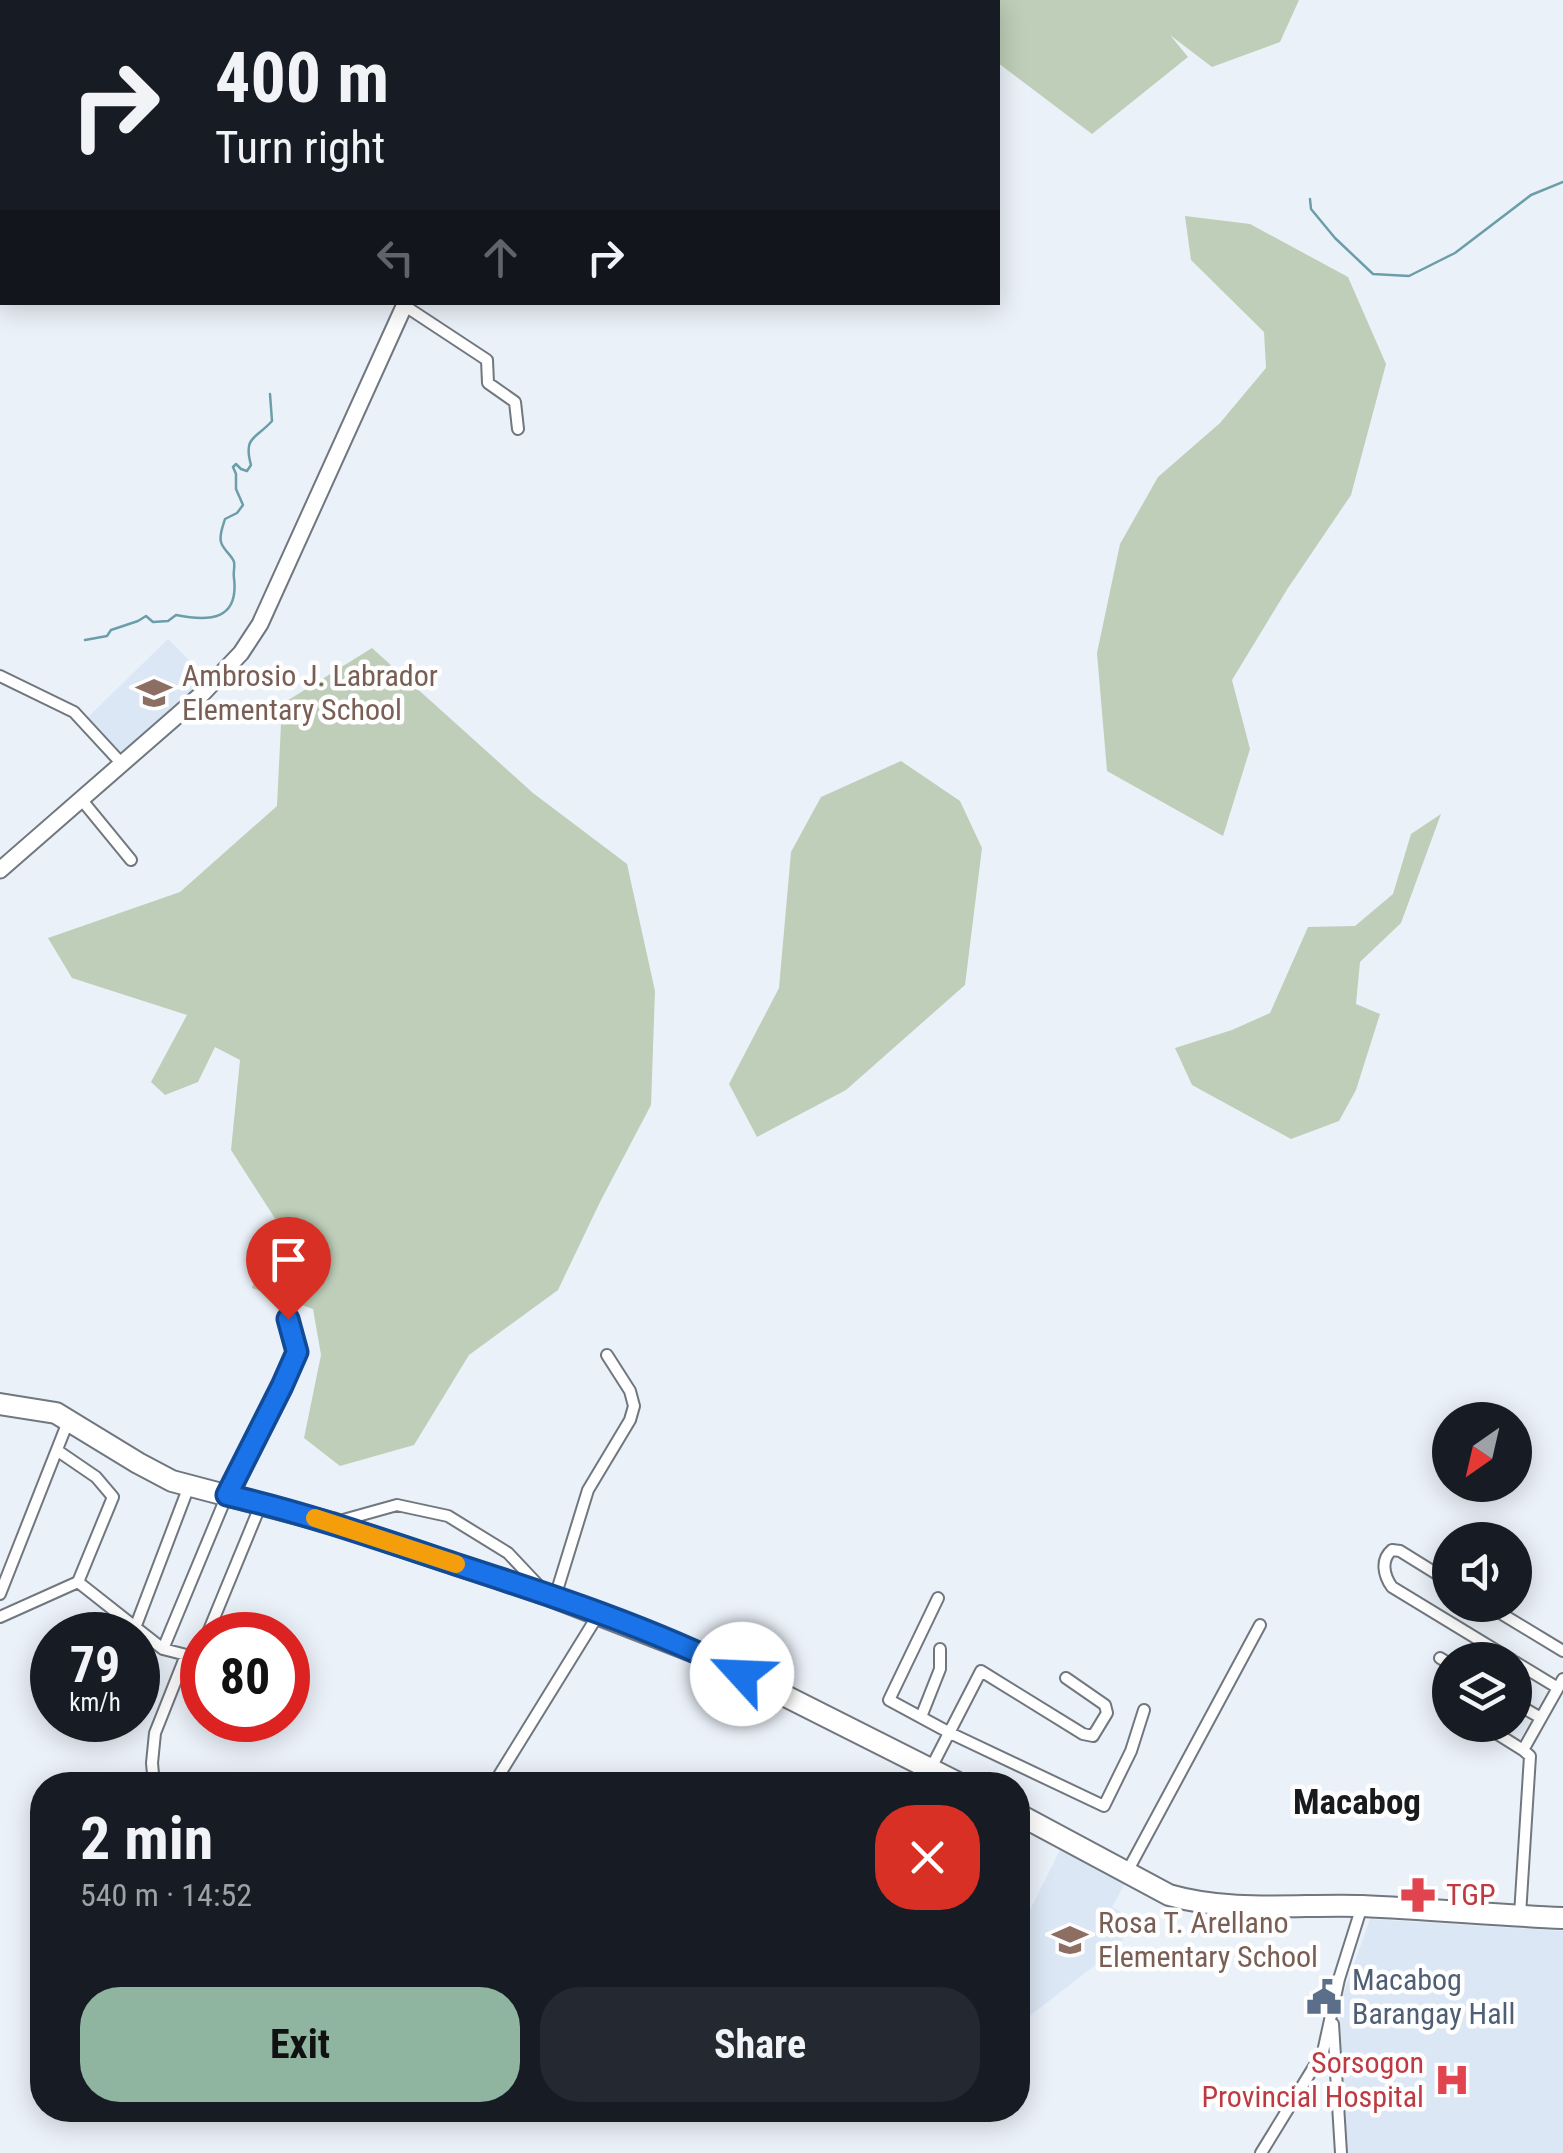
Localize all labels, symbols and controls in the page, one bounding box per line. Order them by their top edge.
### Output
text: 400 m [215,37,389,119]
icon: right [50,40,180,170]
text: Turn right [215,121,385,174]
icon: left [368,230,423,285]
icon: ahead [473,230,528,285]
icon: right [578,230,633,285]
place label: Ambrosio J. Labrador Elementary School [182,658,438,727]
school or university icon: Ambrosio J. Labrador Elementary School [135,674,173,712]
pin [246,1217,331,1320]
icon: arrive [261,1232,316,1287]
north arrow [1432,1402,1532,1502]
map controls [1432,1402,1532,1742]
button: sound [1432,1522,1532,1622]
speed limit sign: 80 [180,1612,310,1742]
position arrow [690,1622,794,1726]
text: 79 [70,1636,120,1694]
button: layers [1432,1642,1532,1742]
text: km/h [69,1688,121,1717]
district label: Macabog [1293,1782,1421,1823]
text: 2 min [80,1803,213,1874]
button: close [875,1805,980,1910]
text: 540 m · 14:52 [80,1876,252,1914]
pharmacy icon: TGP [1399,1876,1437,1914]
place label: TGP [1446,1877,1496,1912]
place label: Rosa T. Arellano Elementary School [1098,1905,1318,1974]
school or university icon: Rosa T. Arellano Elementary School [1051,1921,1089,1959]
place label: Macabog Barangay Hall [1352,1962,1515,2031]
public building icon: Macabog Barangay Hall [1305,1978,1343,2016]
button: Exit [80,1987,520,2102]
button: Share [540,1987,980,2102]
place label: Sorsogon Provincial Hospital [1201,2045,1424,2114]
hospital icon: Sorsogon Provincial Hospital [1433,2061,1471,2099]

